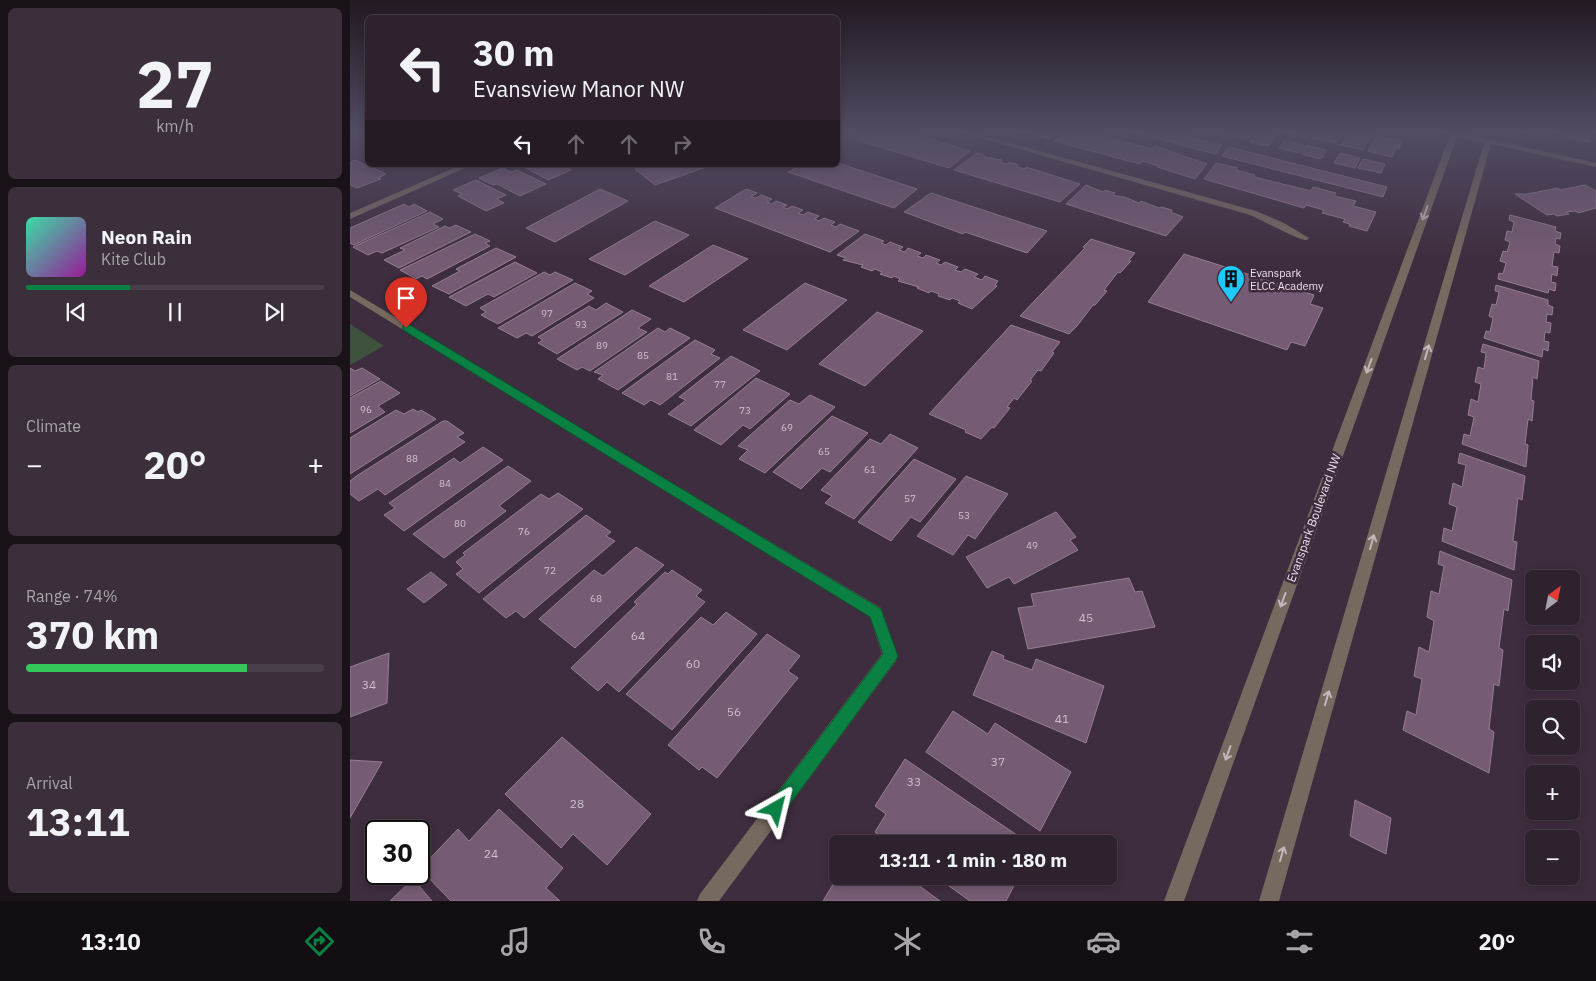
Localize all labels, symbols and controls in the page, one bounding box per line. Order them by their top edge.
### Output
text: 30 m [473,30,555,76]
icon: left [390,35,455,100]
text: 27 [136,41,214,126]
text: Evansview Manor NW [473,74,684,103]
text: km/h [156,116,194,136]
icon: left [509,130,537,158]
icon: ahead [562,130,590,158]
icon: ahead [615,130,643,158]
icon: right [668,130,696,158]
one-way arrow [1420,205,1429,220]
text: Neon Rain [101,225,192,249]
text: Kite Club [101,249,166,269]
building icon: Evanspark ELCC Academy [1216,264,1246,303]
place label: Evanspark ELCC Academy [1250,266,1324,293]
pin [385,277,427,328]
icon: arrive [392,284,420,312]
icon: previous [62,298,90,326]
icon: pause [161,298,189,326]
icon: next [260,298,288,326]
house number: 97 [541,307,553,320]
house number: 93 [575,318,587,331]
house number: 89 [596,339,608,352]
one-way arrow [1422,345,1432,361]
house number: 85 [637,349,649,362]
one-way arrow [1364,358,1373,373]
house number: 81 [666,370,678,383]
house number: 77 [714,378,726,391]
house number: 96 [360,403,372,416]
house number: 73 [739,404,751,417]
text: Climate [26,416,81,436]
house number: 69 [781,421,793,434]
text: 20° [143,440,207,489]
house number: 65 [818,445,830,458]
text: − [26,446,43,483]
text: + [307,446,324,483]
street label: Evanspark Boulevard NW [1283,451,1344,584]
house number: 88 [406,452,418,465]
house number: 61 [864,463,876,476]
house number: 84 [439,477,451,490]
house number: 57 [904,492,916,505]
house number: 53 [958,509,970,522]
house number: 80 [454,517,466,530]
house number: 76 [518,525,530,538]
one-way arrow [1368,534,1378,550]
house number: 49 [1026,539,1038,552]
house number: 72 [544,564,556,577]
north arrow [1525,570,1580,625]
map controls [1525,570,1580,885]
text: Range · 74% [26,586,118,606]
house number: 68 [590,592,602,605]
one-way arrow [1278,592,1287,608]
text: 370 km [26,610,159,659]
house number: 45 [1079,610,1093,625]
house number: 64 [631,628,645,643]
button: sound [1525,635,1580,690]
house number: 60 [686,656,700,671]
house number: 34 [362,677,376,692]
one-way arrow [1323,690,1333,706]
button: search [1525,700,1580,755]
house number: 56 [727,704,741,719]
house number: 41 [1055,711,1069,726]
one-way arrow [1223,745,1232,760]
house number: 37 [991,754,1005,769]
button: + [1525,765,1580,820]
text: Arrival [26,773,73,793]
house number: 33 [907,774,921,789]
position arrow [749,782,801,834]
house number: 28 [570,796,584,811]
text: 13:11 [26,797,130,846]
speed limit sign: 30 [365,820,430,885]
button: − [1525,830,1580,885]
house number: 24 [484,846,498,861]
one-way arrow [1278,847,1288,863]
text: 13:11 · 1 min · 180 m [879,848,1067,872]
icon: directions [302,924,337,959]
icon: music [498,924,533,959]
icon: phone [694,924,729,959]
icon: climate [890,924,925,959]
icon: car [1086,924,1121,959]
icon: filters [1282,924,1317,959]
text: 13:10 [81,927,141,956]
text: 20° [1479,927,1515,956]

